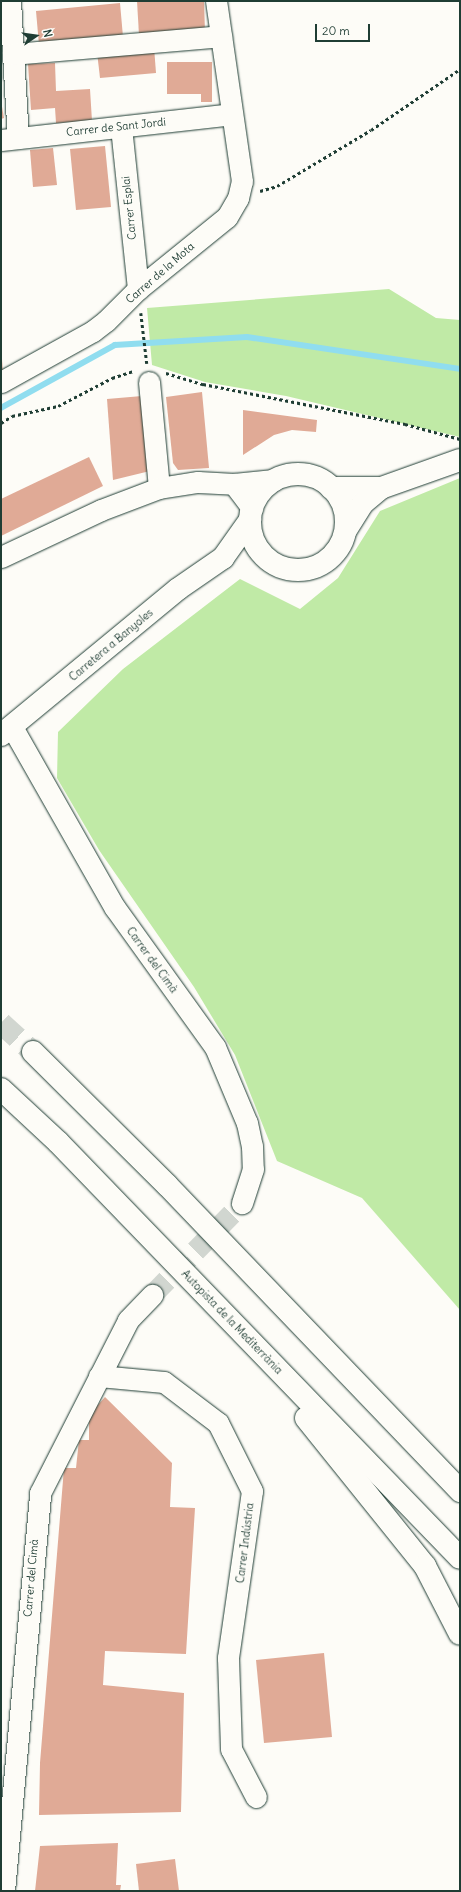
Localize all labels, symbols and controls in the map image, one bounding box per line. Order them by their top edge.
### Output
north arrow [16,16,56,56]
scale bar [317,16,372,42]
text: 20 m [322,23,350,38]
text: N [40,28,55,39]
street label: Carrer de Sant Jordi [66,115,166,139]
street label: Carrer Esplai [119,175,139,241]
street label: Carrer de la Mota [123,240,197,306]
street label: Carretera a Banyoles [66,606,156,684]
street label: Carrer del Cimà [124,925,180,995]
street label: Autopista de la Mediterrània [179,1267,285,1377]
street label: Carrer Indústria [234,1502,256,1584]
street label: Carrer del Cimà [21,1538,41,1618]

